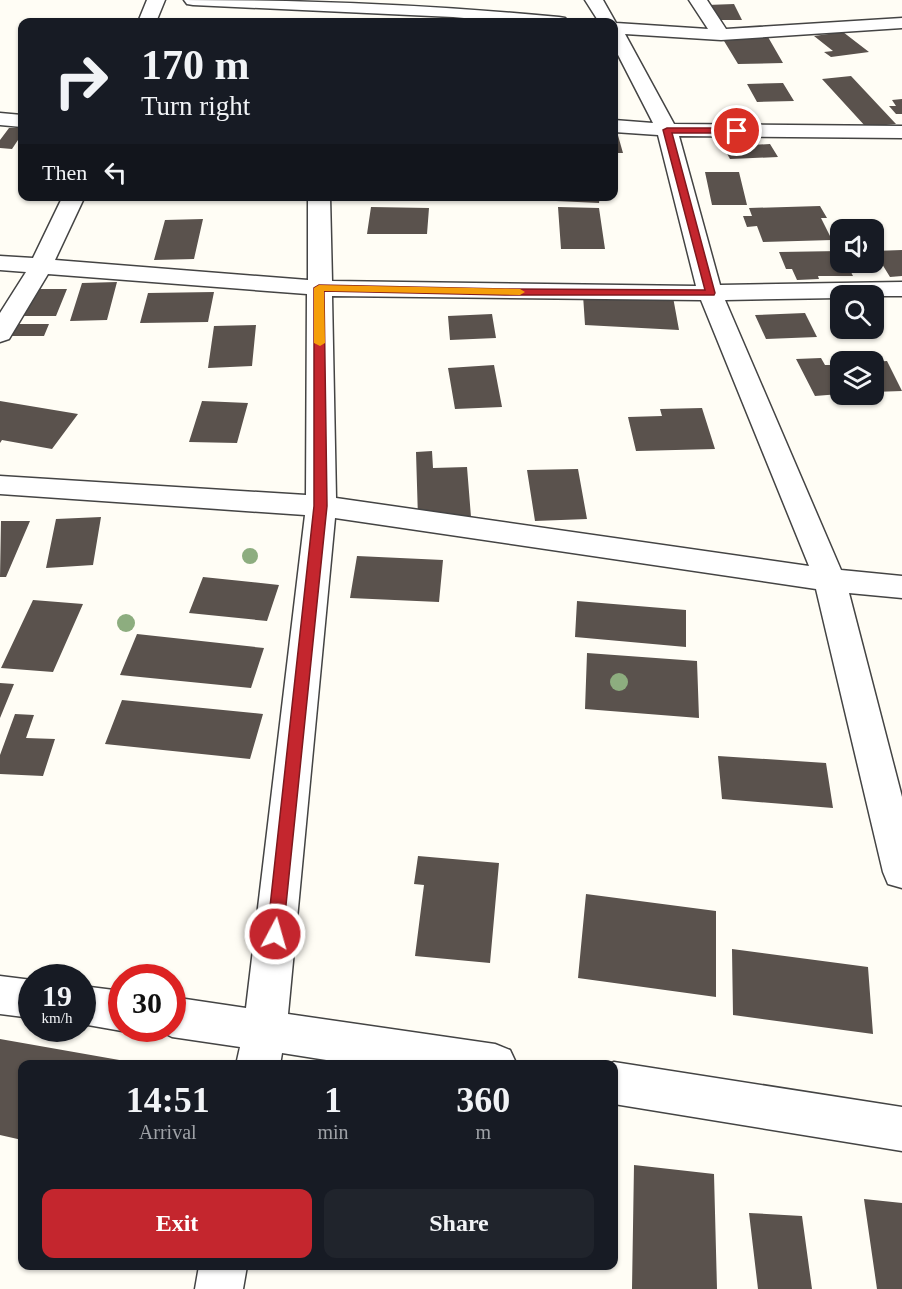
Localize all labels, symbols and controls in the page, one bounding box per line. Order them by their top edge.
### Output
icon: right [42,42,120,120]
text: 170 m [141,42,250,88]
text: Turn right [141,91,250,121]
pin [711,105,762,156]
icon: arrive [720,114,753,147]
icon: left [99,156,132,189]
text: Then [42,160,87,185]
map controls [830,219,884,405]
button: sound [830,219,884,273]
button: search [830,285,884,339]
button: layers [830,351,884,405]
position arrow [243,902,307,966]
speed limit sign: 30 [108,964,186,1042]
text: 19 [42,979,72,1012]
text: km/h [42,1010,72,1026]
text: 14:51 [126,1080,210,1120]
text: 1 [324,1080,342,1120]
text: 360 [456,1080,510,1120]
text: Arrival [139,1121,197,1143]
text: min [317,1121,349,1143]
text: m [476,1121,491,1143]
button: Exit [42,1189,312,1258]
button: Share [324,1189,594,1258]

